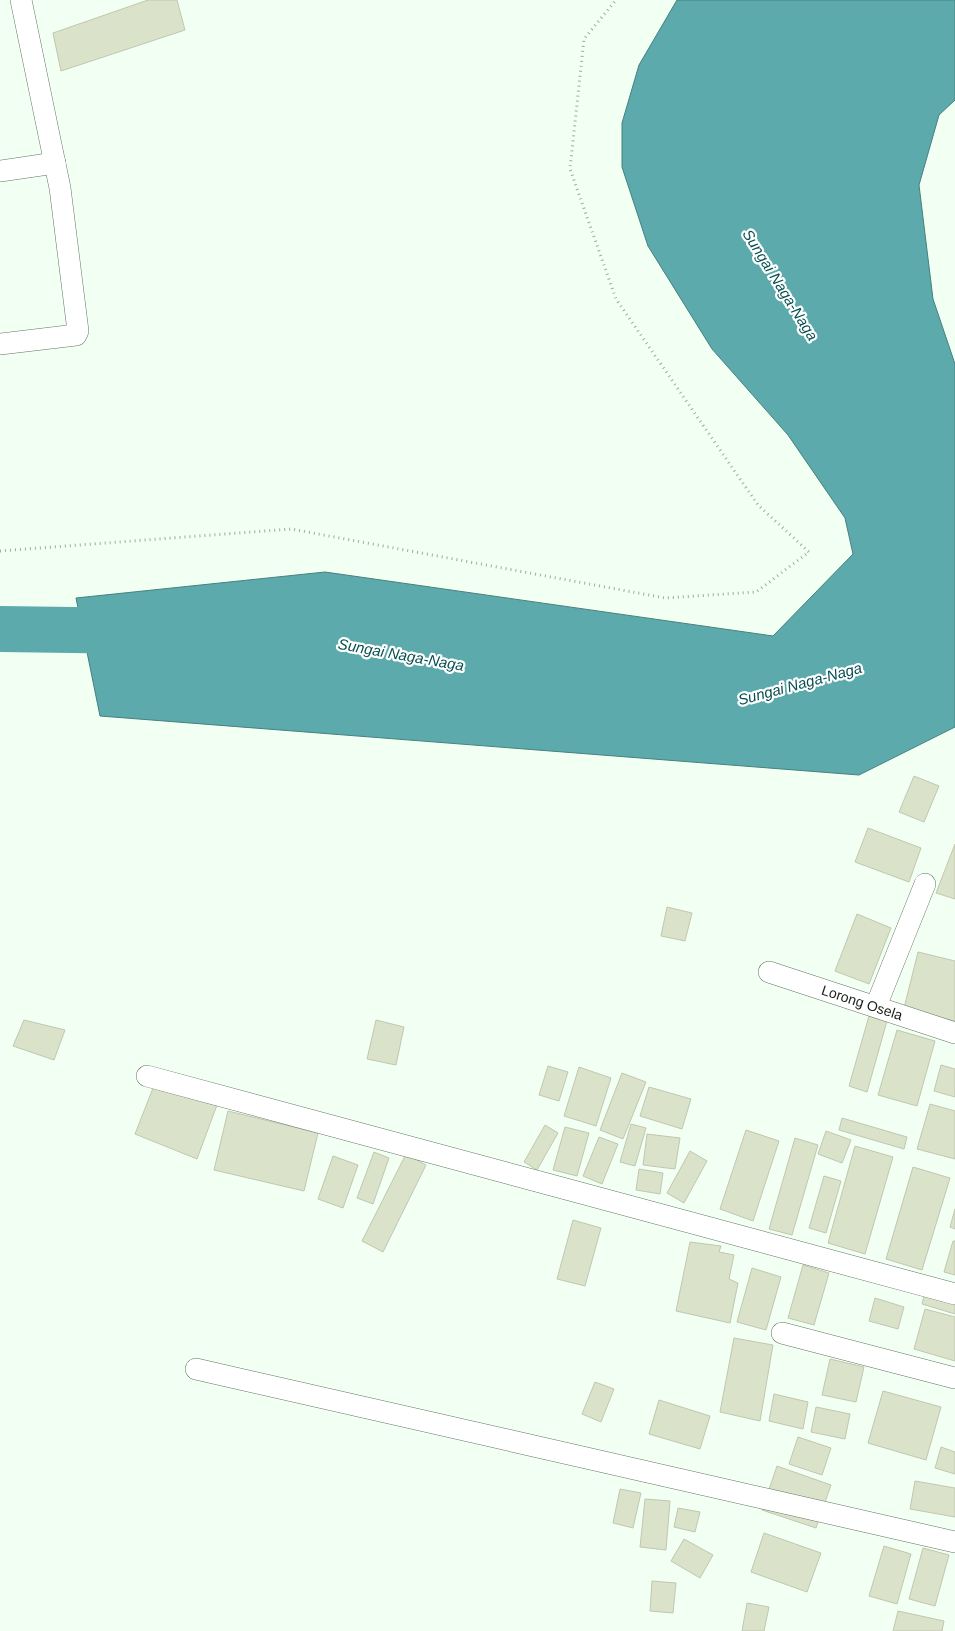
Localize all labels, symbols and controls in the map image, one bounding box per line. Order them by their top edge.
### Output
water label: Sungai Naga-Naga [739,226,821,343]
water label: Sungai Naga-Naga [337,635,465,674]
water label: Sungai Naga-Naga [736,659,864,708]
street label: Lorong Osela [820,982,905,1023]

